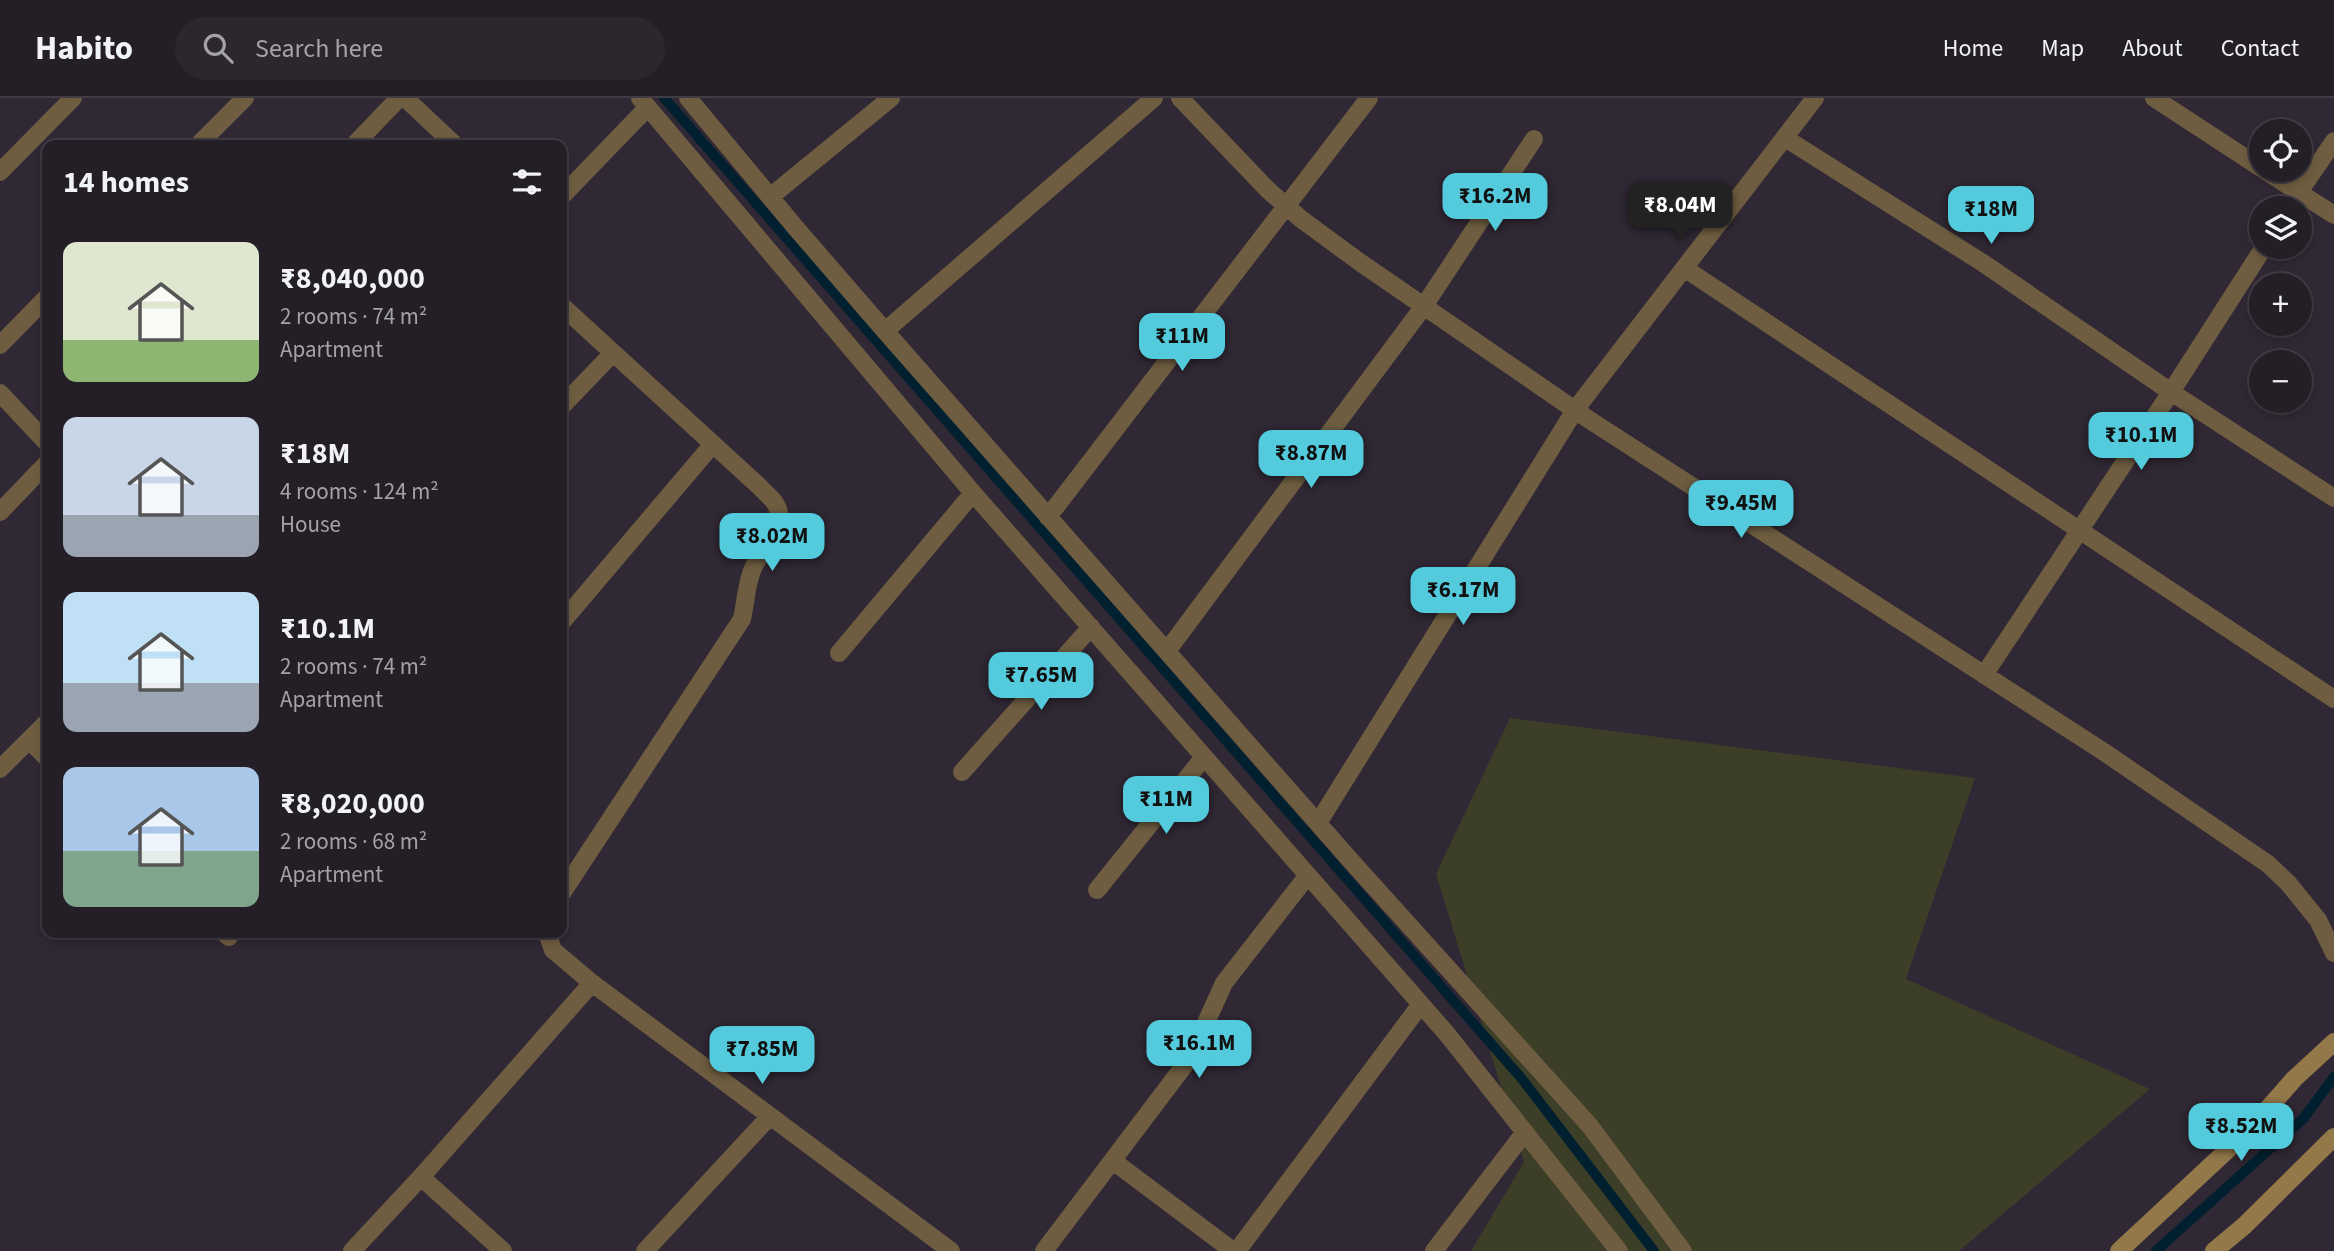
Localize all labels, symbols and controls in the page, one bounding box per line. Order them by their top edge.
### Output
search box [175,17,665,80]
text: Habito [35,25,133,72]
icon: search [199,29,237,67]
text: Search here [255,30,383,67]
text: Home [1943,31,2003,66]
text: Map [2041,31,2084,66]
text: About [2122,31,2183,66]
text: Contact [2221,31,2299,66]
map controls [2249,119,2312,413]
button: locate [2249,119,2312,182]
text: 14 homes [63,161,189,204]
icon: filters [508,163,546,201]
pin: ₹16.2M [1438,174,1552,233]
text: ₹16.2M [1458,179,1532,212]
pin: ₹8.04M [1623,183,1737,242]
pin: ₹18M [1950,186,2032,246]
text: ₹8.04M [1643,188,1717,221]
text: ₹18M [1964,192,2018,225]
button: layers [2249,196,2312,259]
text: ₹8,040,000 [280,257,425,300]
icon: home [119,270,203,354]
button: + [2249,273,2312,336]
text: 2 rooms · 74 m² [280,300,427,333]
pin: ₹11M [1141,314,1223,373]
text: ₹11M [1155,319,1209,352]
text: Apartment [280,333,383,366]
button: − [2249,350,2312,413]
pin: ₹10.1M [2084,412,2198,472]
text: ₹10.1M [2104,418,2178,451]
pin: ₹8.87M [1254,430,1368,490]
text: ₹18M [280,432,350,475]
text: ₹8.87M [1274,436,1348,469]
icon: home [119,445,203,529]
text: 4 rooms · 124 m² [280,475,439,508]
pin: ₹9.45M [1684,480,1798,540]
text: ₹9.45M [1704,486,1778,519]
text: House [280,508,341,541]
pin: ₹8.02M [715,514,829,573]
text: ₹8.02M [735,519,809,552]
pin: ₹6.17M [1406,568,1520,627]
text: ₹6.17M [1426,573,1500,606]
text: ₹10.1M [280,607,375,650]
icon: home [119,620,203,704]
text: 2 rooms · 74 m² [280,650,427,683]
pin: ₹7.65M [984,652,1098,712]
text: ₹7.65M [1004,658,1078,691]
text: Apartment [280,683,383,716]
pin: ₹11M [1125,776,1207,836]
text: ₹8,020,000 [280,782,425,825]
text: ₹11M [1139,782,1193,815]
icon: home [119,795,203,879]
text: 2 rooms · 68 m² [280,825,427,858]
text: Apartment [280,858,383,891]
pin: ₹16.1M [1142,1020,1256,1080]
pin: ₹7.85M [705,1026,819,1086]
text: ₹16.1M [1162,1026,1236,1059]
text: ₹7.85M [725,1032,799,1065]
pin: ₹8.52M [2184,1104,2298,1163]
text: ₹8.52M [2204,1109,2278,1142]

